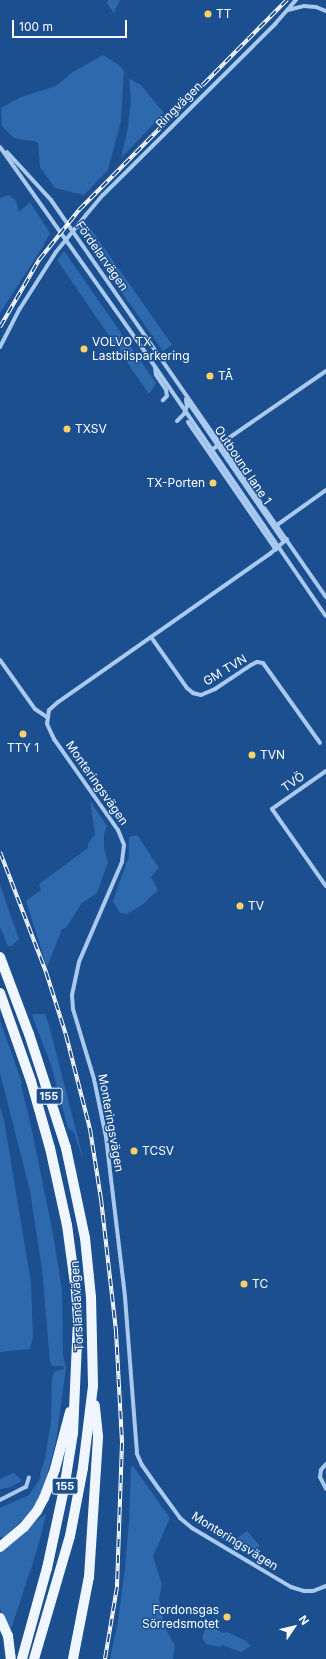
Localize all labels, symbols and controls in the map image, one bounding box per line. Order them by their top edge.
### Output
place label: TT [216,7,231,21]
marker: TT [203,9,213,19]
scale bar [14,12,129,38]
text: 100 m [19,19,53,34]
street label: Ringvägen [153,79,205,131]
street label: Fördelarvägen [73,218,131,294]
place label: VOLVO TX Lastbilsparkering [92,335,190,363]
marker: VOLVO TX Lastbilsparkering [79,344,89,354]
place label: TÅ [218,369,233,383]
marker: TÅ [205,371,215,381]
place label: TXSV [75,422,107,436]
street label: Outbound lane 1 [211,423,275,507]
marker: TXSV [62,424,72,434]
place label: TX-Porten [147,476,205,490]
marker: TX-Porten [208,478,218,488]
street label: GM TVN [201,651,249,689]
marker: TTY 1 [18,729,28,739]
street label: Monteringsvägen [63,738,131,828]
place label: TTY 1 [7,741,39,755]
place label: TVN [260,748,285,762]
marker: TVN [247,750,257,760]
street label: TVÖ [279,769,307,795]
place label: TV [248,899,264,913]
marker: TV [235,901,245,911]
street label: Monteringsvägen [95,1073,127,1173]
road number: 155 [35,1087,63,1105]
place label: TCSV [142,1144,174,1158]
marker: TCSV [129,1146,139,1156]
street label: Torslandavägen [67,1261,87,1351]
place label: TC [252,1277,268,1291]
marker: TC [239,1279,249,1289]
road number: 155 [51,1477,79,1495]
street label: Monteringsvägen [189,1509,281,1573]
place label: Fordonsgas Sörredsmotet [142,1603,219,1631]
north arrow [274,1607,314,1647]
marker: Fordonsgas Sörredsmotet [222,1612,232,1622]
text: N [296,1613,312,1628]

